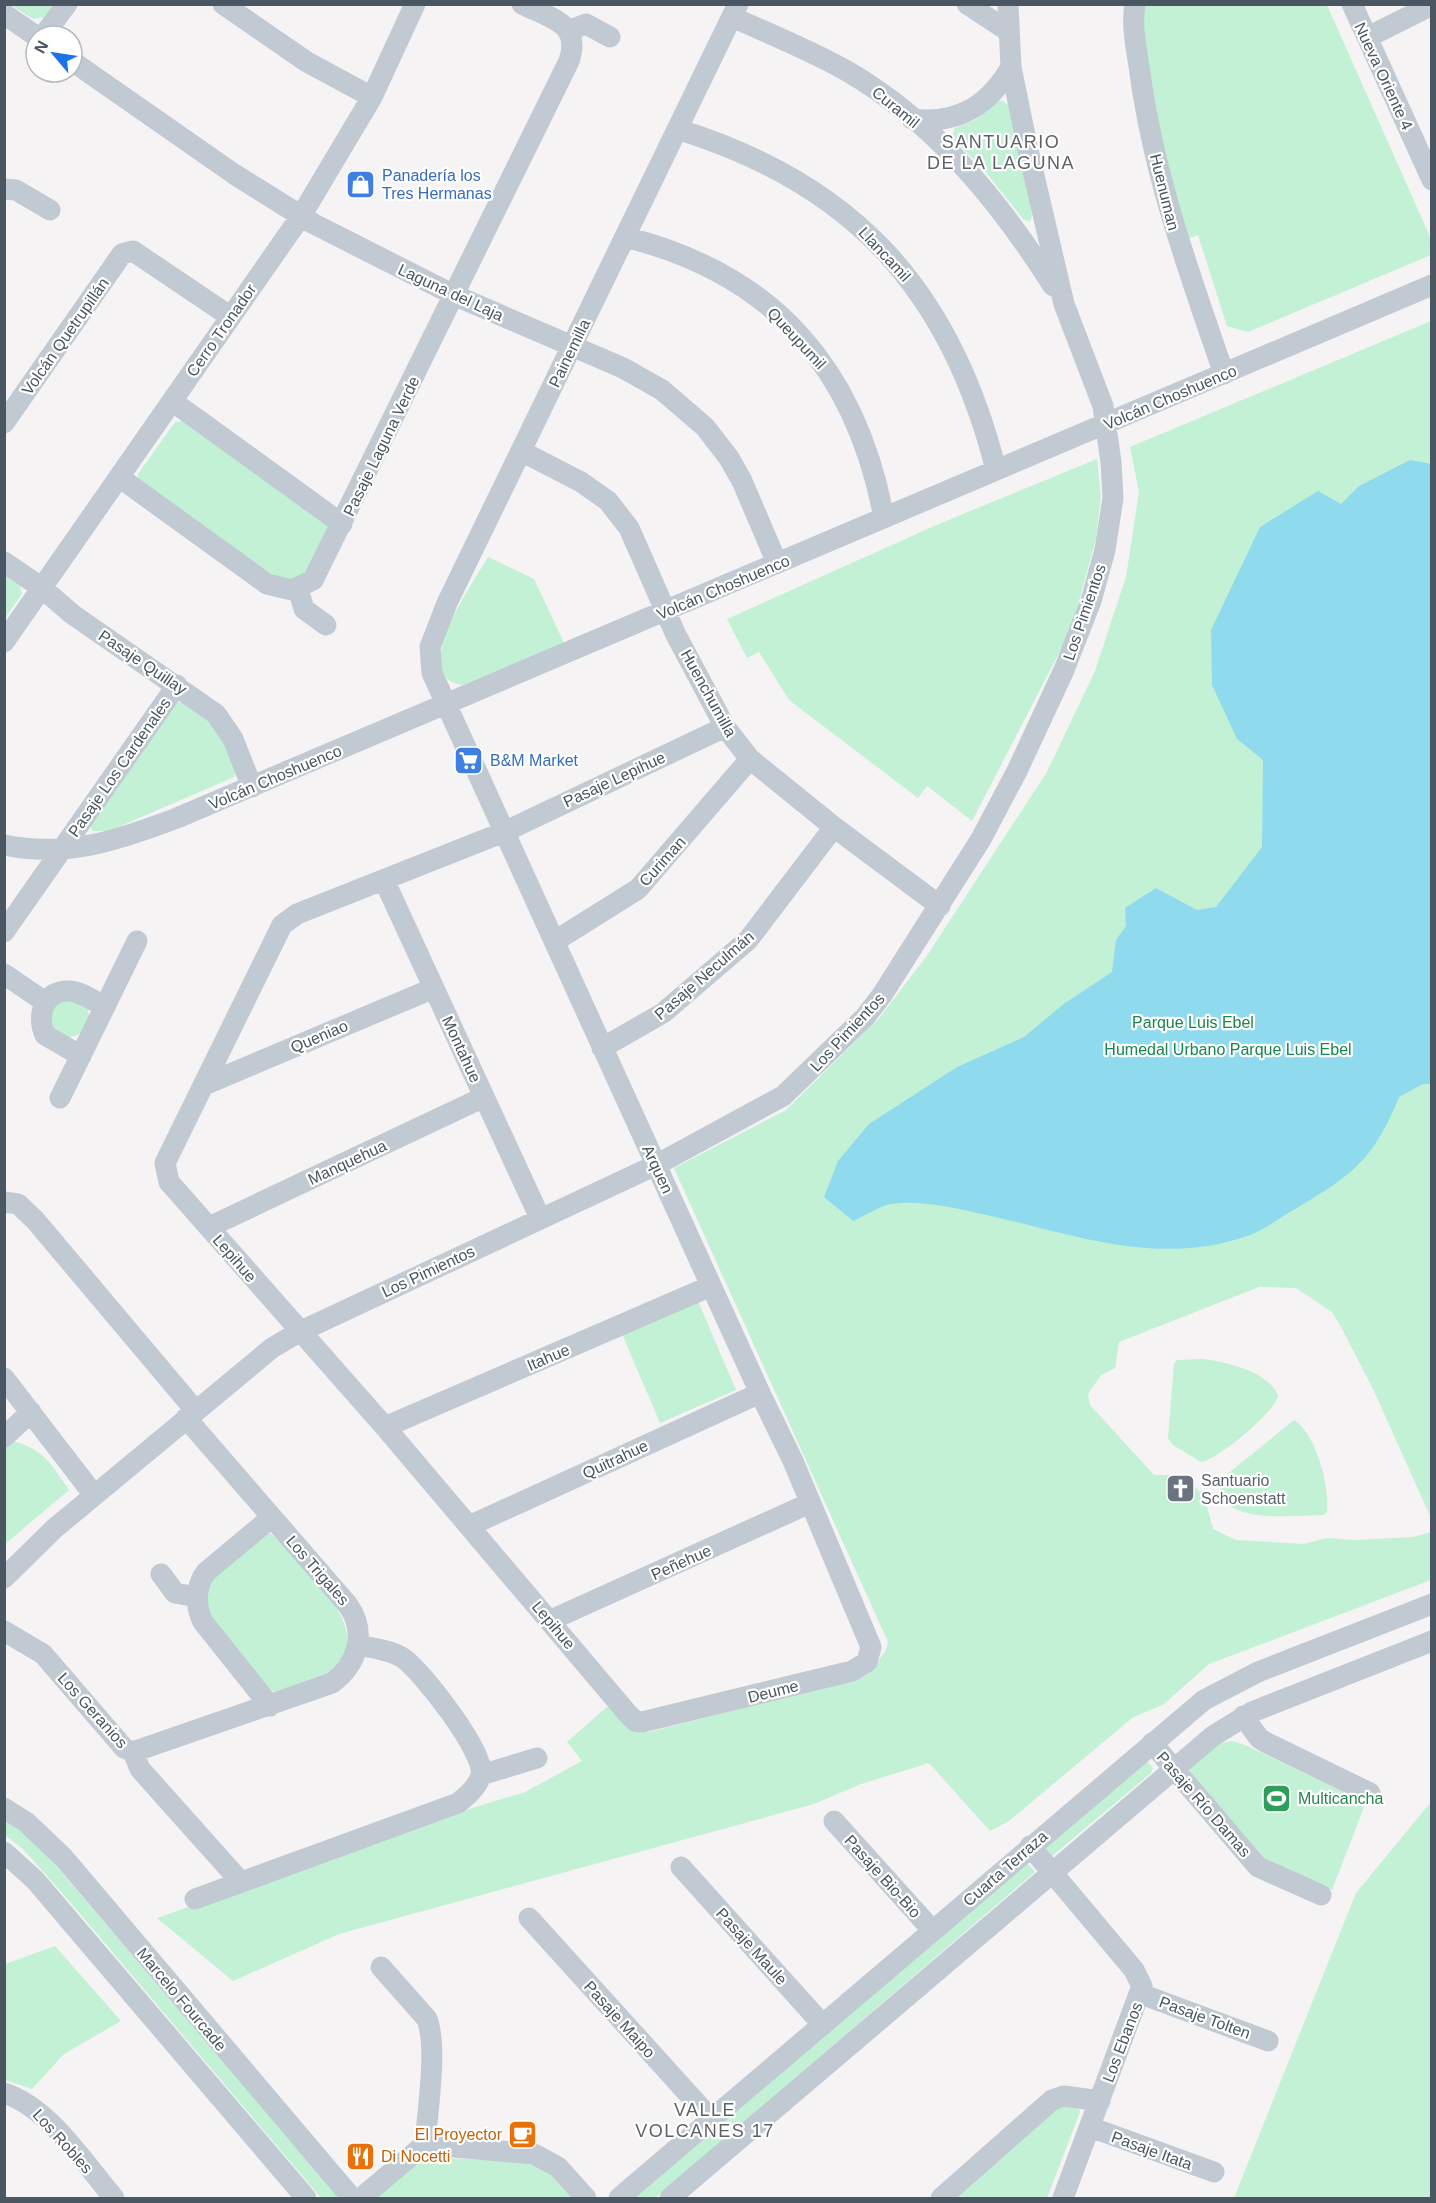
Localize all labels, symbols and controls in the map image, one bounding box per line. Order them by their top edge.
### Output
street label: Nueva Oriente 4 [1351,20,1416,133]
north arrow [24,24,84,84]
text: N [31,38,52,56]
street label: Curamil [869,83,922,131]
district label: SANTUARIO DE LA LAGUNA [927,132,1075,173]
street label: Huenuman [1147,152,1182,232]
place label: Panadería los Tres Hermanas [382,167,492,202]
shop icon: Panadería los Tres Hermanas [345,168,377,200]
street label: Llancamil [855,224,914,285]
street label: Laguna del Laja [396,261,506,324]
street label: Volcán Quetrupillán [19,275,112,398]
street label: Cerro Tronador [183,280,260,380]
street label: Queupumil [764,304,829,372]
street label: Painemilla [546,316,593,390]
street label: Volcán Choshuenco [1101,362,1239,433]
street label: Pasaje Laguna Verde [340,374,423,519]
street label: Volcán Choshuenco [654,552,792,623]
street label: Los Pimientos [1060,562,1109,662]
street label: Pasaje Quillay [96,627,190,698]
street label: Huenchumilla [678,647,740,740]
street label: Pasaje Los Cardenales [65,695,174,840]
street label: Volcán Choshuenco [206,742,344,813]
supermarket icon: B&M Market [453,744,485,776]
street label: Pasaje Lepihue [561,748,668,810]
place label: B&M Market [490,752,579,769]
street label: Curiman [636,833,689,889]
street label: Pasaje Neculmán [651,928,757,1023]
street label: Los Pimientos [807,990,888,1075]
street label: Montahue [439,1013,484,1085]
park label: Parque Luis Ebel [1132,1014,1254,1031]
street label: Queniao [288,1017,350,1056]
park label: Humedal Urbano Parque Luis Ebel [1104,1041,1352,1058]
street label: Manquehua [305,1137,389,1188]
street label: Arquen [639,1142,676,1196]
street label: Lepihue [210,1231,260,1285]
street label: Los Pimientos [379,1243,477,1300]
street label: Itahue [524,1341,572,1374]
street label: Quitrahue [580,1437,651,1482]
place label: Santuario Schoenstatt [1201,1472,1286,1507]
church icon: Santuario Schoenstatt [1164,1473,1196,1505]
street label: Los Trigales [283,1532,352,1608]
street label: Peñehue [648,1542,714,1583]
street label: Lepihue [529,1598,578,1653]
street label: Los Geranios [54,1669,131,1751]
street label: Deume [746,1677,800,1706]
street label: Pasaje Río Damas [1153,1748,1254,1860]
sports icon: Multicancha [1261,1782,1293,1814]
place label: Multicancha [1298,1790,1383,1807]
street label: Cuarta Terraza [960,1827,1051,1909]
street label: Pasaje Bio-Bio [841,1832,924,1921]
street label: Pasaje Maule [713,1905,790,1988]
street label: Marcelo Fourcade [134,1944,230,2054]
street label: Pasaje Maipo [581,1978,658,2061]
street label: Pasaje Tolten [1157,1993,1253,2042]
street label: Los Ebanos [1099,2000,1146,2085]
district label: VALLE VOLCANES 17 [635,2100,775,2141]
street label: Los Robles [30,2106,96,2177]
cafe icon: El Proyector [507,2118,539,2150]
place label: El Proyector [415,2126,503,2143]
street label: Pasaje Itata [1109,2128,1195,2173]
restaurant icon: Di Nocetti [344,2140,376,2172]
place label: Di Nocetti [381,2148,450,2165]

